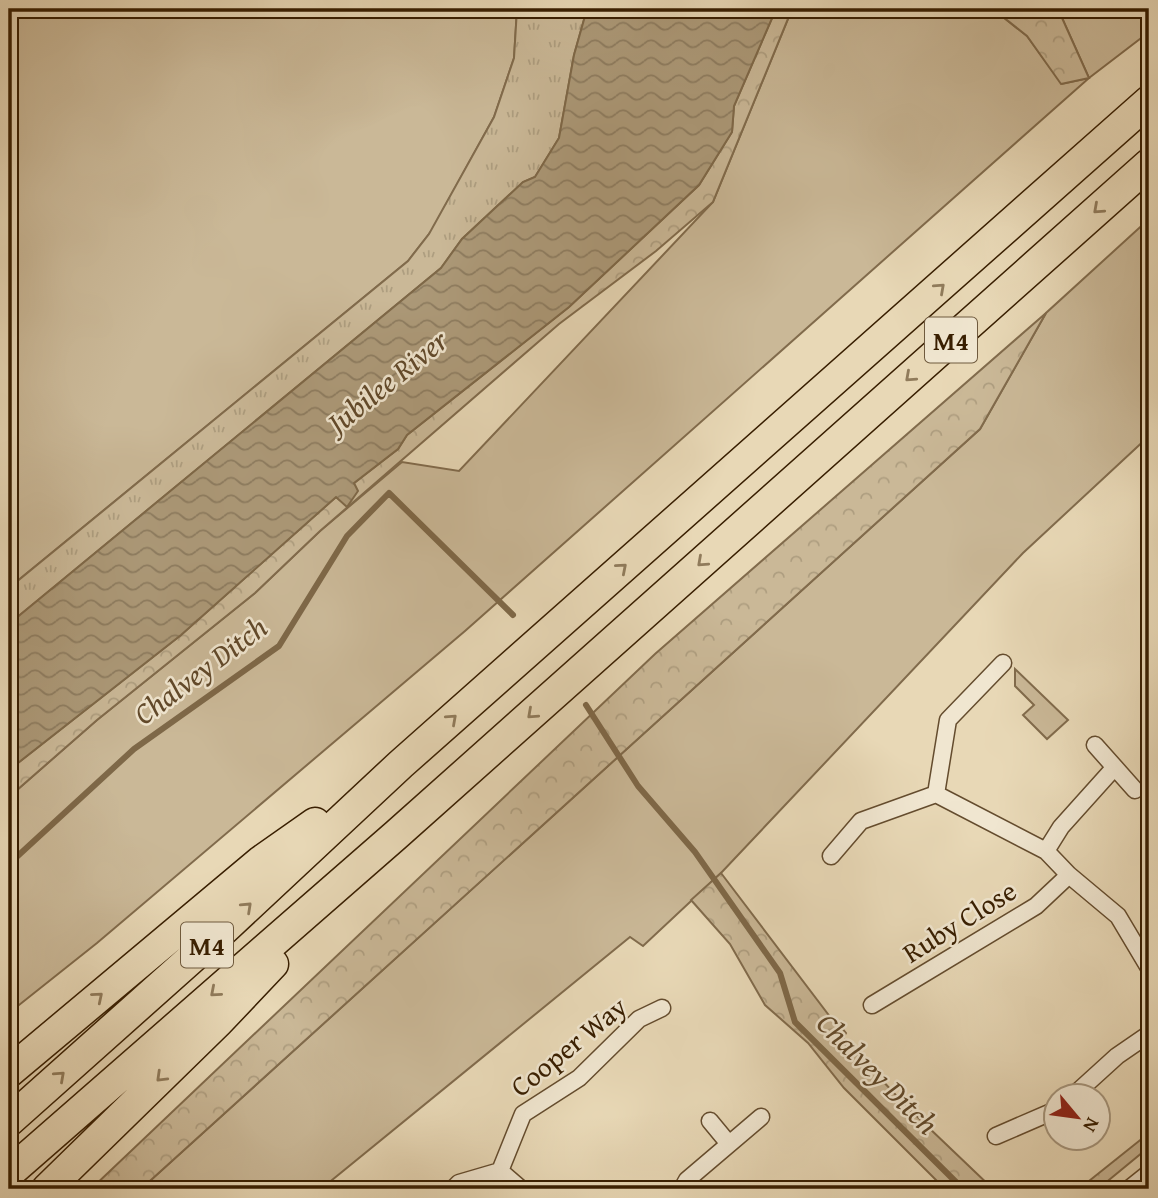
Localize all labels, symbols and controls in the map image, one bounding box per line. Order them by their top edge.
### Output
one-way arrow [1093,201,1106,213]
one-way arrow [932,283,945,296]
water label: Jubilee River [313,318,457,447]
road number: M4 [925,318,977,362]
one-way arrow [905,369,918,381]
one-way arrow [697,554,710,567]
one-way arrow [614,564,627,576]
water label: Chalvey Ditch [124,605,276,735]
one-way arrow [527,706,540,718]
one-way arrow [444,715,457,727]
street label: Ruby Close [894,870,1024,972]
one-way arrow [239,903,252,916]
road number: M4 [181,922,233,968]
one-way arrow [210,984,223,996]
street label: Cooper Way [501,986,635,1106]
one-way arrow [90,993,103,1005]
water label: Chalvey Ditch [807,1002,949,1144]
one-way arrow [157,1069,170,1082]
one-way arrow [52,1072,65,1084]
north arrow [1042,1082,1112,1152]
text: N [1076,1113,1107,1138]

